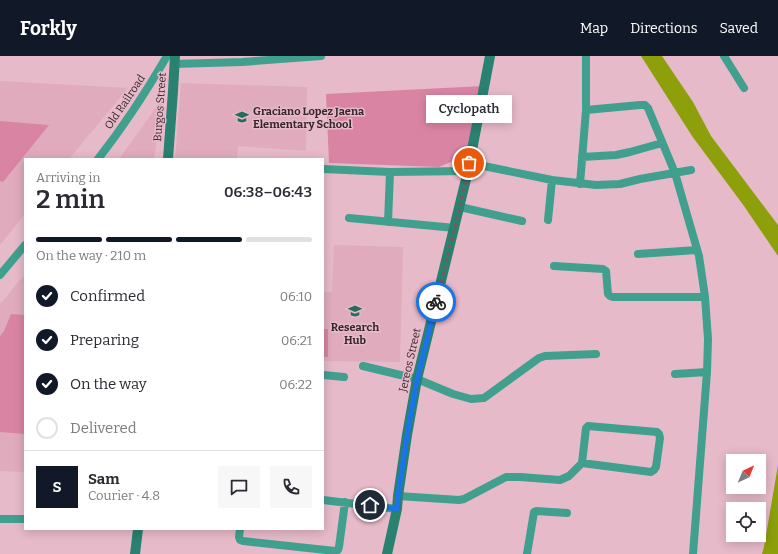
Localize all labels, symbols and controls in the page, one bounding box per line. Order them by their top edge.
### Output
text: Forkly [20,17,77,40]
text: Map [580,20,608,37]
text: Directions [630,20,698,37]
text: Saved [720,20,758,37]
street label: Old Railroad [102,72,148,132]
street label: Burgos Street [151,72,169,142]
callout: Cyclopath [426,95,512,123]
text: Cyclopath [438,101,500,116]
place label: Graciano Lopez Jaena Elementary School [253,105,365,131]
school or university icon: Graciano Lopez Jaena Elementary School [234,109,250,125]
pin [452,146,486,180]
icon: bag [458,152,480,174]
text: Arriving in [36,170,101,185]
text: 06:38–06:43 [224,183,312,201]
text: 2 min [36,184,105,215]
text: On the way · 210 m [36,248,146,263]
courier [416,282,456,322]
icon: check [36,285,58,307]
text: Confirmed [70,287,145,305]
text: 06:10 [280,289,312,304]
icon: bike [425,291,447,313]
school or university icon: Research Hub [347,303,363,319]
place label: Research Hub [331,321,379,347]
street label: Jereos Street [396,327,424,394]
icon: check [36,329,58,351]
text: Preparing [70,331,139,349]
text: 06:21 [281,333,312,348]
icon: check [36,373,58,395]
text: On the way [70,375,147,393]
text: 06:22 [279,377,312,392]
text: Delivered [70,419,137,437]
north arrow [726,454,766,494]
map controls [726,454,766,542]
button: chat [218,466,260,508]
button: phone [270,466,312,508]
text: Sam [88,470,120,488]
text: S [52,478,62,496]
text: Courier · 4.8 [88,488,160,503]
pin [353,488,387,522]
icon: home [359,494,381,516]
button: locate [726,502,766,542]

